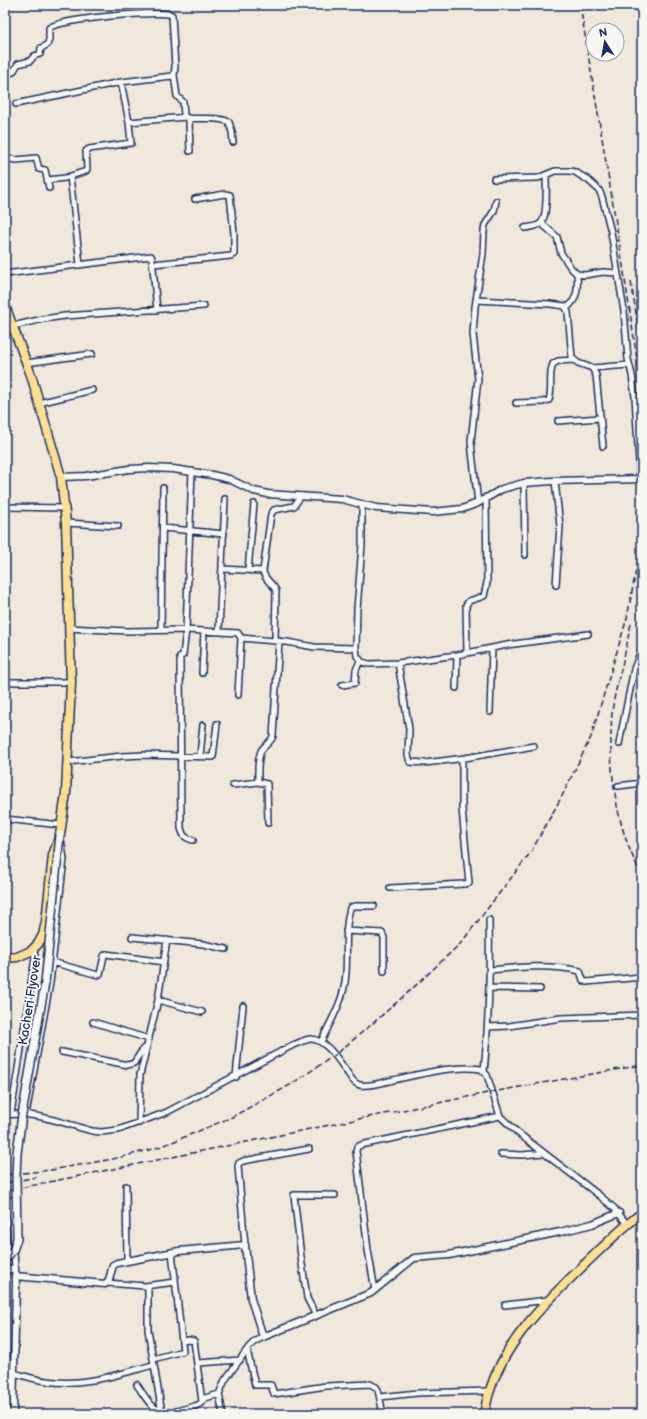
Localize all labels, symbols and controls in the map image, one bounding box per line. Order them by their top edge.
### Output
north arrow [585,22,625,62]
text: N [598,26,608,40]
street label: Kacheri Flyover [15,954,45,1046]

